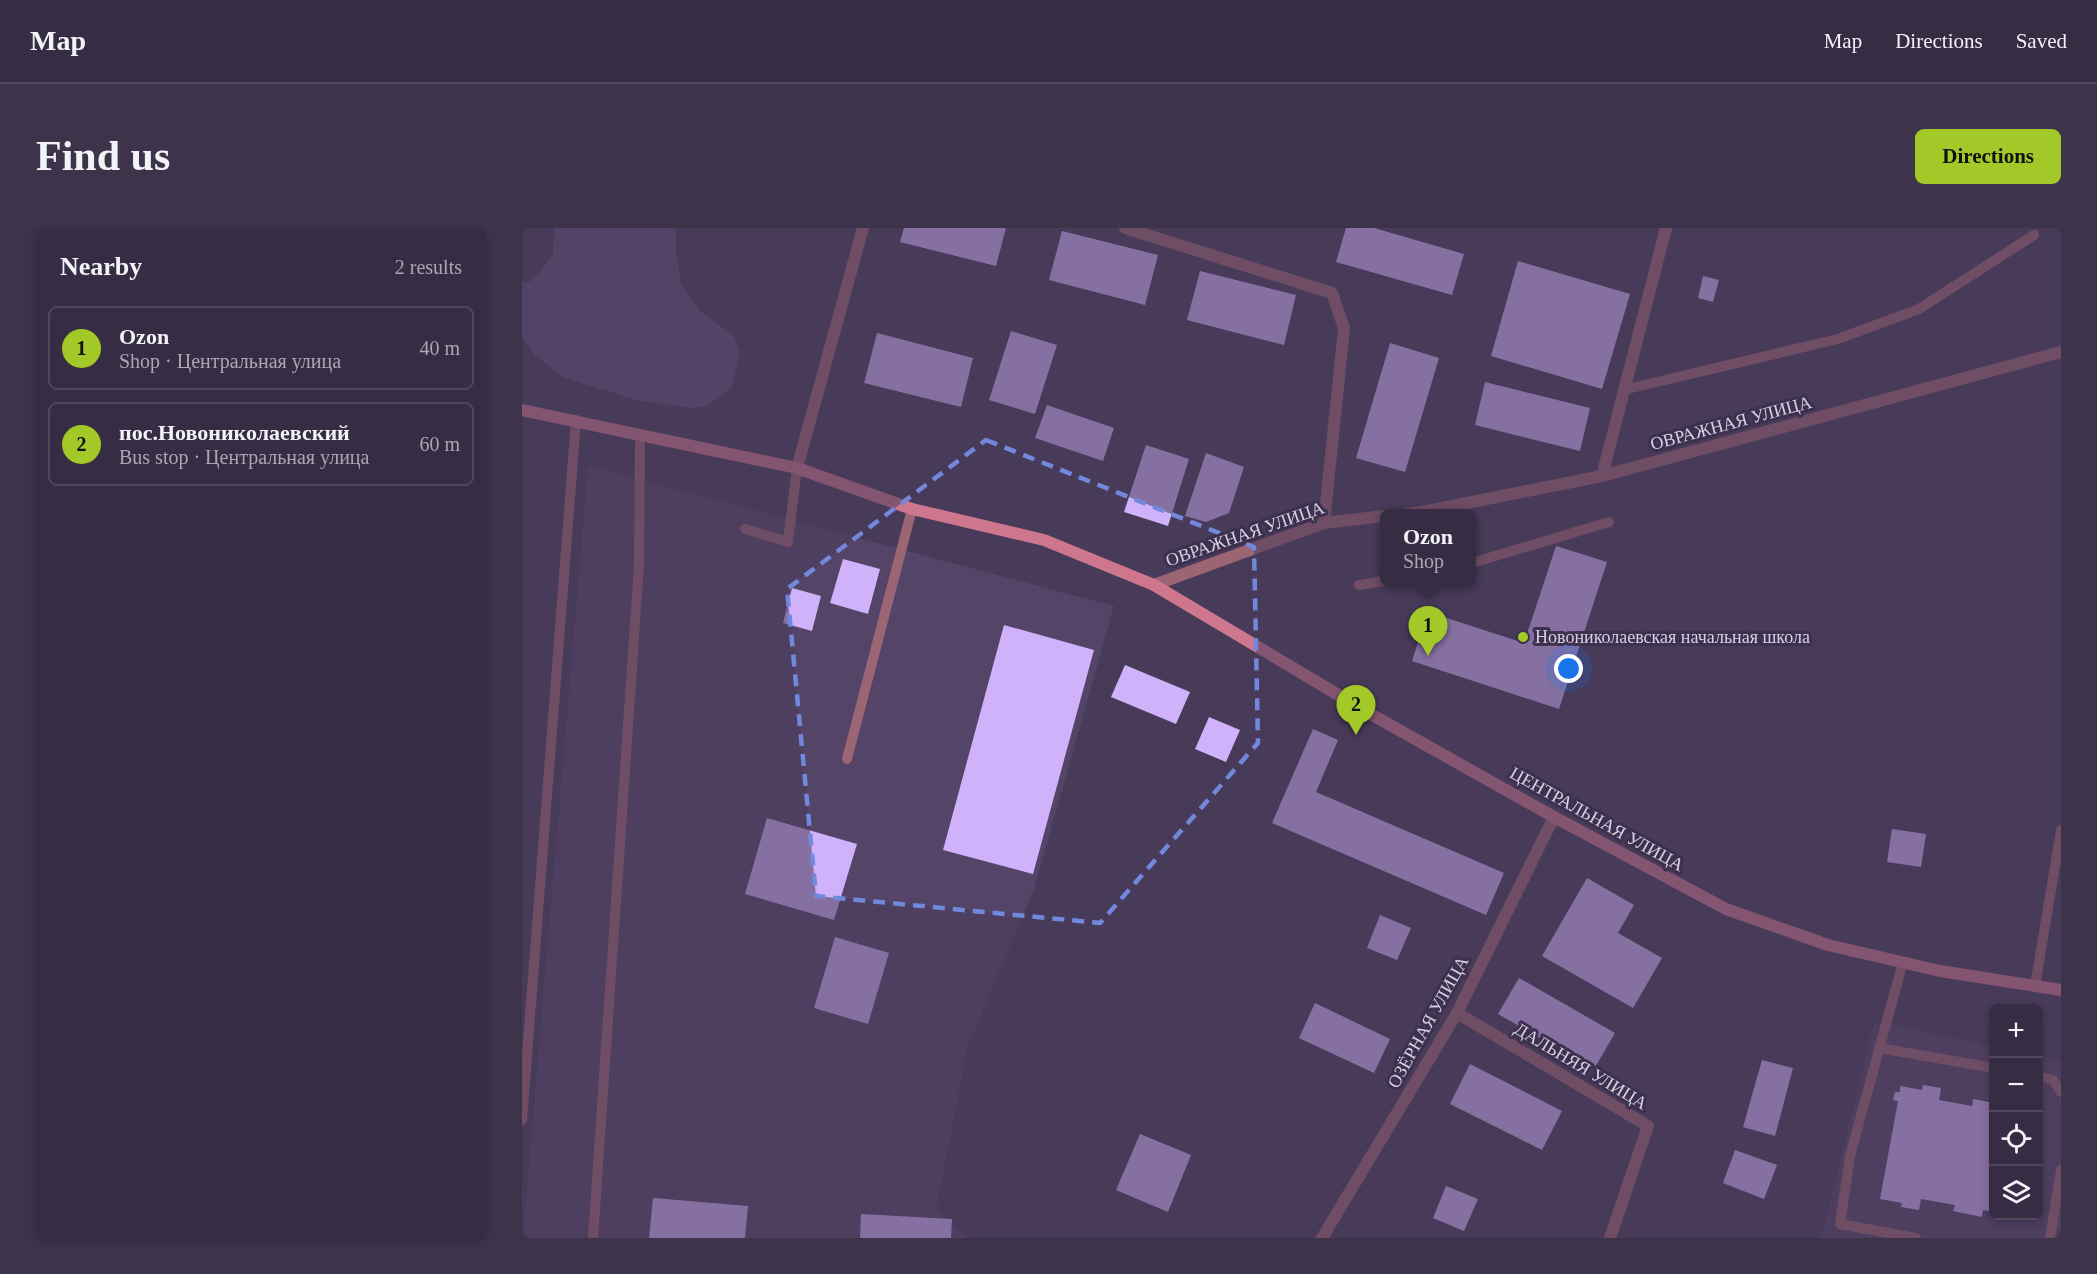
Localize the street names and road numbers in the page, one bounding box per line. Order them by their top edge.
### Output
street label: ОВРАЖНАЯ УЛИЦА [1648,392,1814,454]
street label: ОВРАЖНАЯ УЛИЦА [1163,497,1327,571]
street label: ЦЕНТРАЛЬНАЯ УЛИЦА [1507,763,1687,875]
street label: ОЗЁРНАЯ УЛИЦА [1384,953,1472,1091]
street label: ДАЛЬНЯЯ УЛИЦА [1511,1018,1651,1114]

